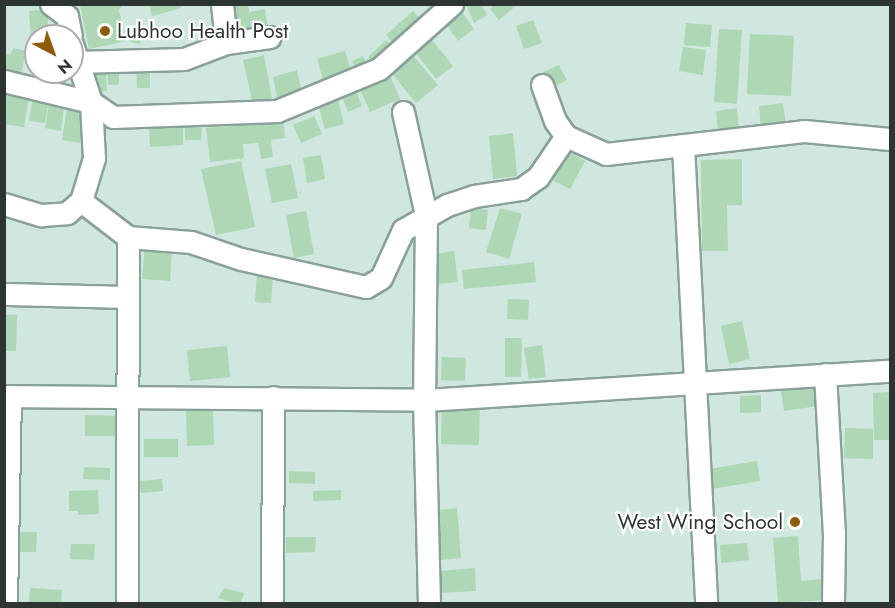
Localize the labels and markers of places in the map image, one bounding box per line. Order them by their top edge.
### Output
place label: Lubhoo Health Post [117,18,288,44]
marker: Lubhoo Health Post [98,24,112,38]
place label: West Wing School [617,509,783,535]
marker: West Wing School [788,515,802,529]

